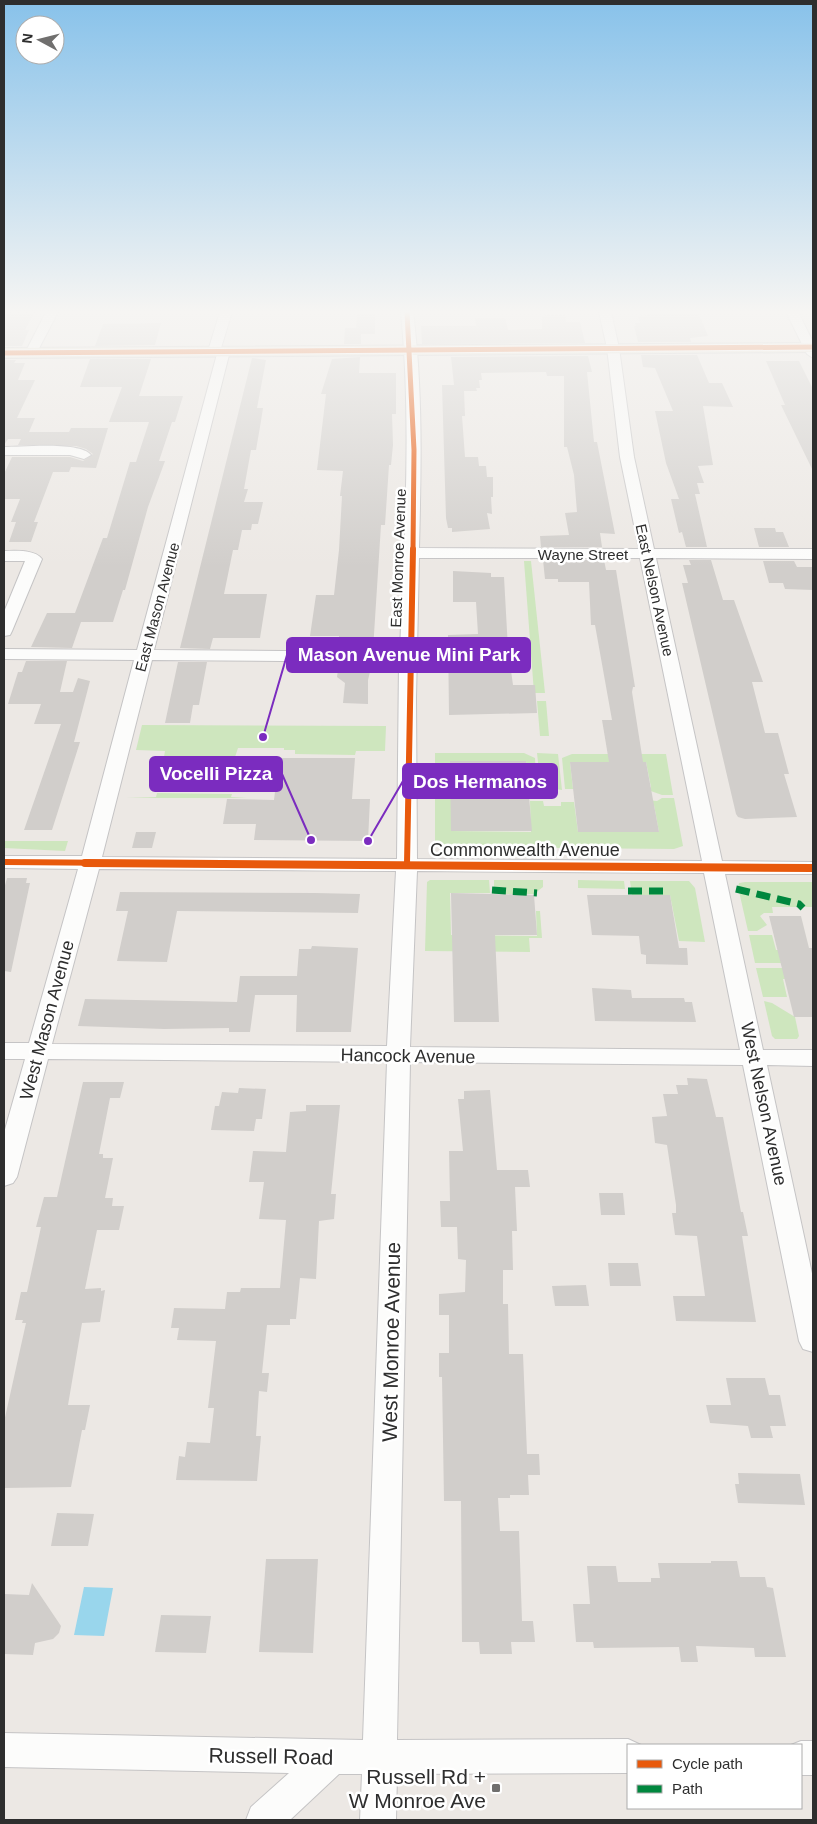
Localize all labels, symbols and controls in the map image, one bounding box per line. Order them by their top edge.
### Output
north arrow [15,15,65,65]
text: N [19,32,36,44]
street label: East Monroe Avenue [387,488,409,628]
street label: East Nelson Avenue [633,522,677,658]
street label: East Mason Avenue [132,540,182,674]
street label: Wayne Street [538,546,629,563]
callout: Mason Avenue Mini Park [287,638,530,672]
text: Mason Avenue Mini Park [298,644,521,665]
callout: Vocelli Pizza [150,757,282,791]
text: Vocelli Pizza [160,763,273,784]
callout: Dos Hermanos [403,764,557,798]
text: Dos Hermanos [413,771,547,792]
street label: Commonwealth Avenue [430,840,620,860]
street label: West Mason Avenue [16,938,78,1102]
street label: West Nelson Avenue [737,1021,791,1187]
street label: Hancock Avenue [340,1045,476,1067]
street label: West Monroe Avenue [378,1242,404,1442]
street label: Russell Road [208,1743,334,1769]
legend [627,1744,802,1809]
text: Cycle path [672,1755,743,1772]
place label: Russell Rd + W Monroe Ave [349,1765,486,1812]
text: Path [672,1780,703,1797]
marker: Russell Rd + W Monroe Ave [490,1782,502,1794]

